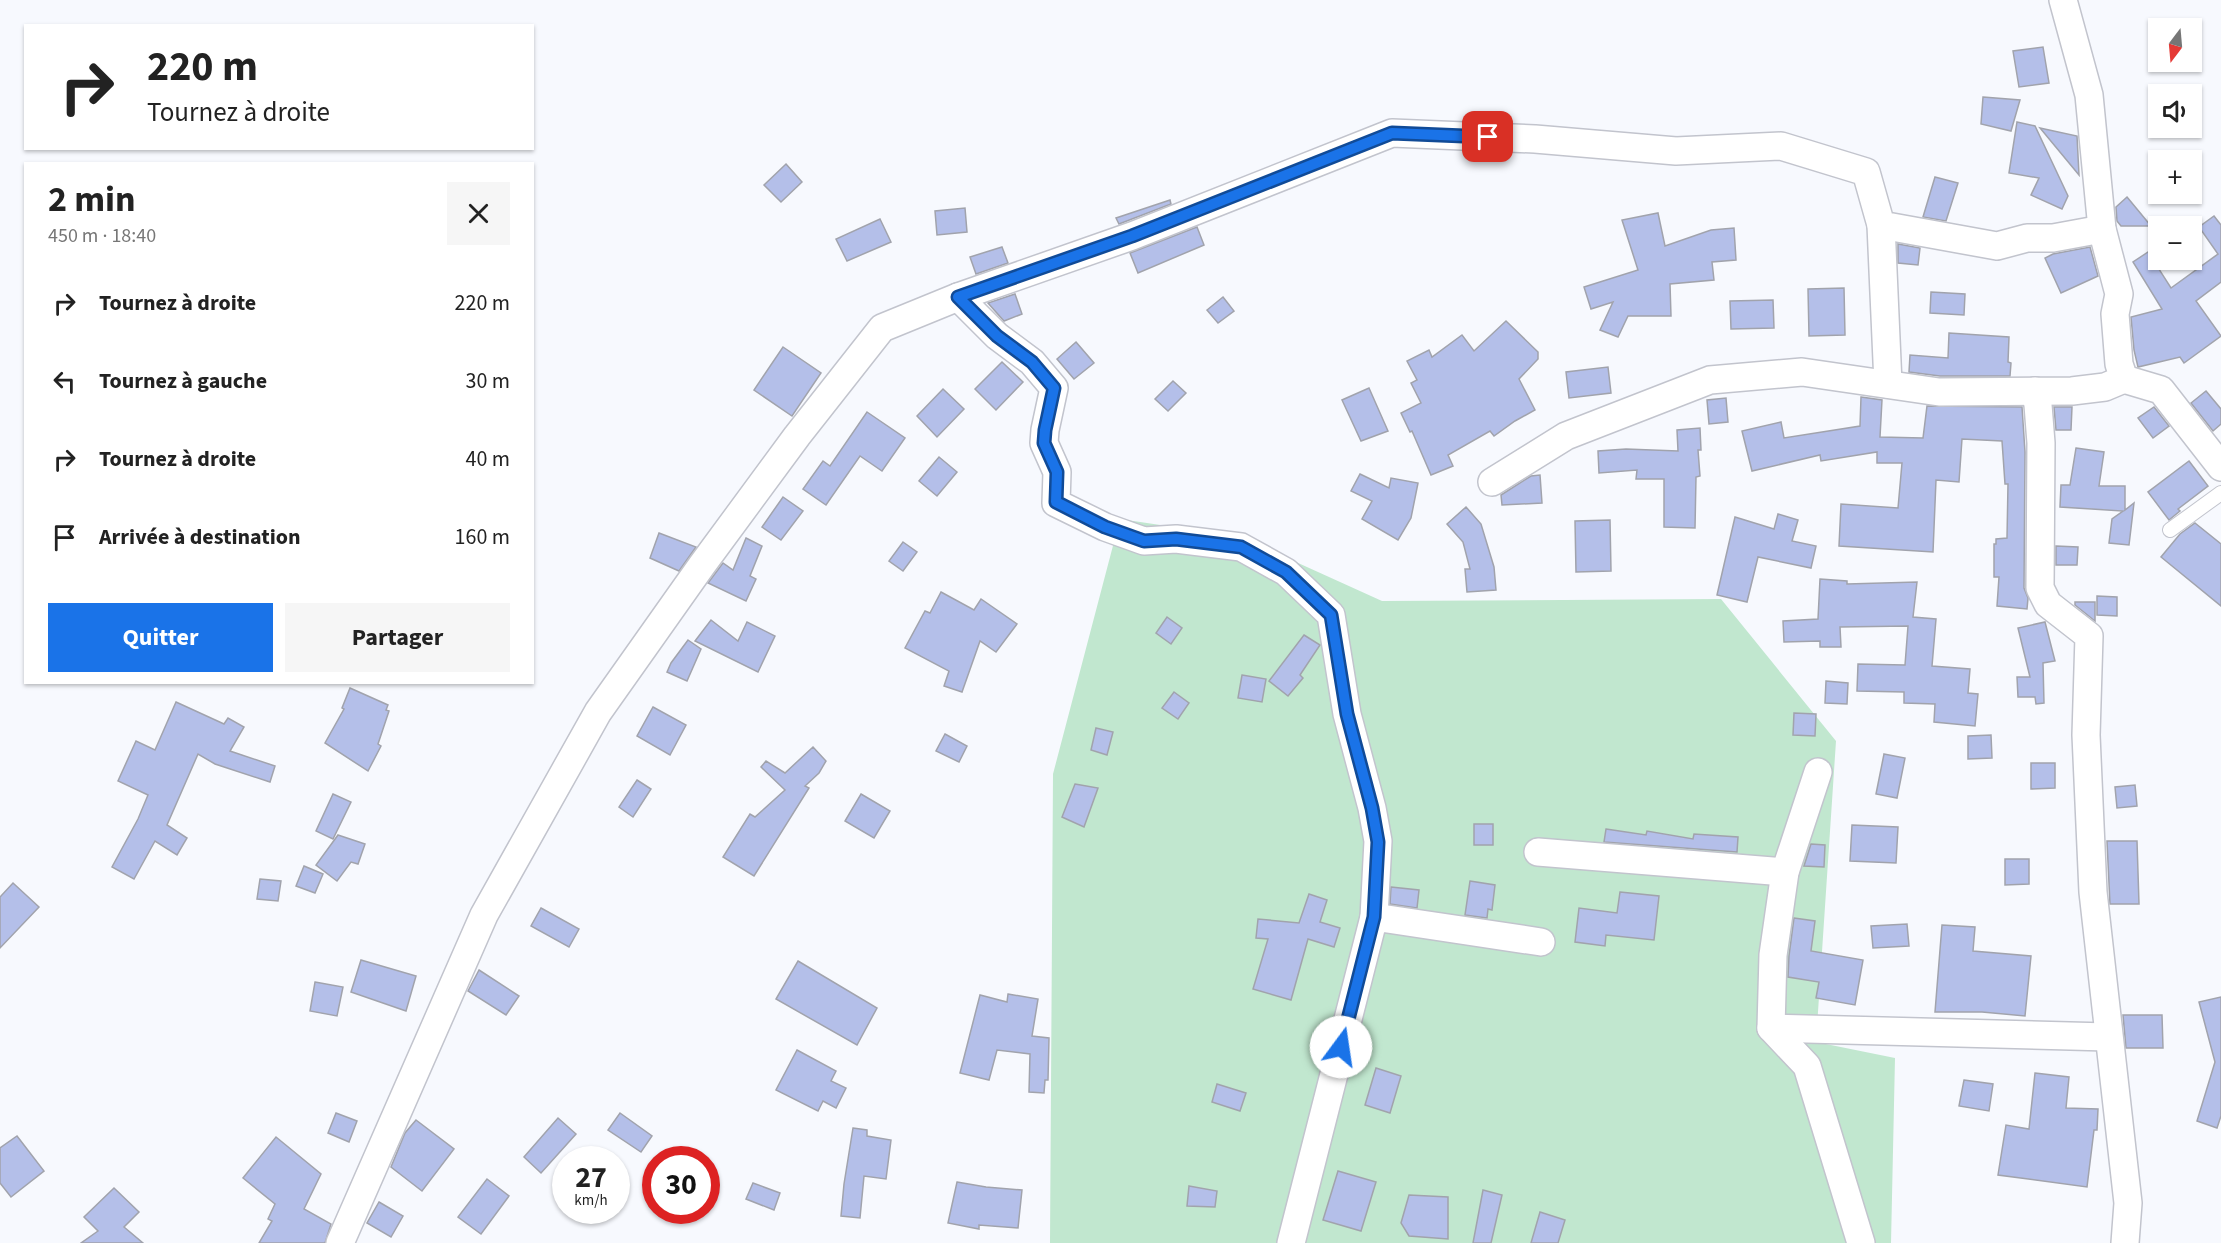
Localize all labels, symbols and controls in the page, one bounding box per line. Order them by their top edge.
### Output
north arrow [2148,18,2202,72]
map controls [2148,18,2202,270]
text: 220 m [147,37,258,97]
icon: right [48,48,126,126]
button: sound [2148,84,2202,138]
text: Tournez à droite [147,93,330,132]
pin [1462,111,1513,162]
icon: arrive [1471,120,1504,153]
button: + [2148,150,2202,204]
text: 2 min [48,174,136,225]
button: close [447,182,510,245]
button: − [2148,216,2202,270]
text: 450 m · 18:40 [48,222,156,250]
icon: right [48,287,81,320]
text: Tournez à droite [99,287,256,319]
text: 220 m [455,287,510,319]
icon: left [48,365,81,398]
text: Tournez à gauche [99,365,267,397]
text: 30 m [465,365,510,397]
icon: right [48,443,81,476]
text: Tournez à droite [99,443,256,475]
text: 40 m [465,443,510,475]
icon: arrive [48,521,81,554]
text: Arrivée à destination [99,521,301,553]
text: 160 m [455,521,510,553]
button: Quitter [48,603,273,672]
button: Partager [285,603,510,672]
position arrow [1309,1015,1373,1079]
speed limit sign: 30 [642,1146,720,1224]
text: 27 [575,1156,607,1199]
text: km/h [574,1190,608,1211]

